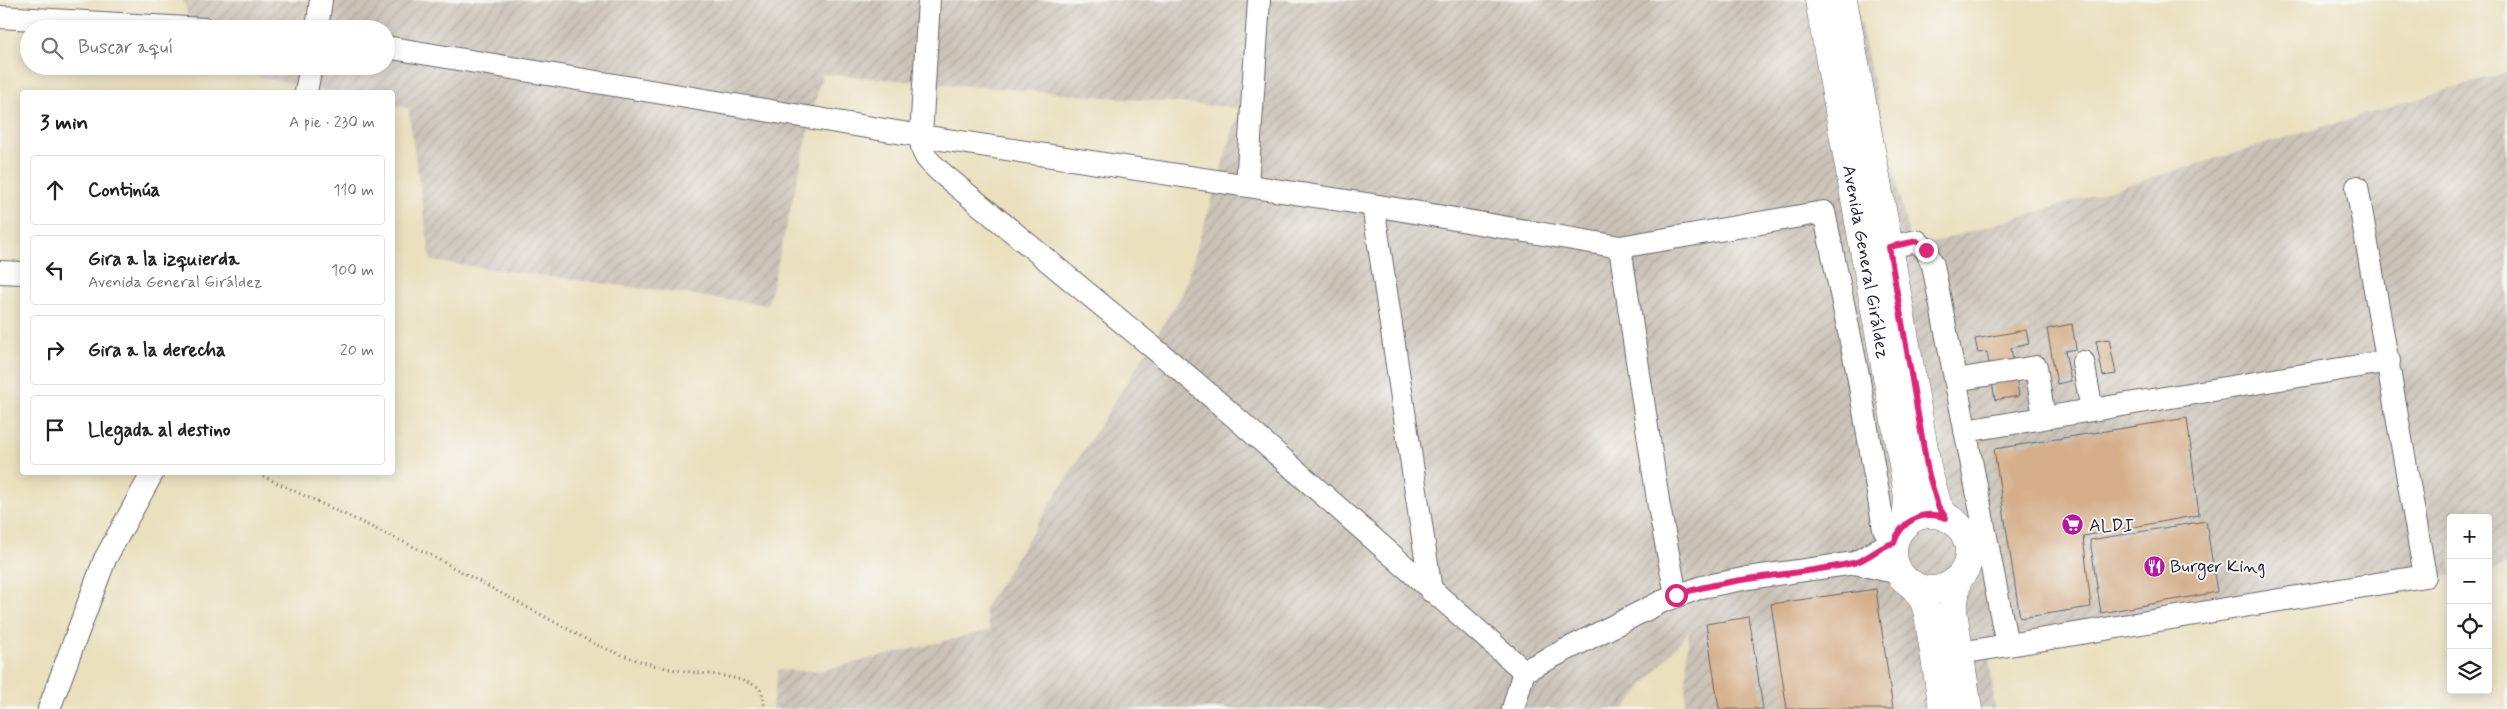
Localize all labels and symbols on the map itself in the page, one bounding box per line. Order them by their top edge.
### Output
street label: Avenida General Giráldez [1836,163,1895,361]
route end [1915,239,1938,262]
supermarket icon: ALDI [2061,513,2085,537]
place label: ALDI [2089,514,2134,538]
restaurant icon: Burger King [2142,554,2166,578]
place label: Burger King [2170,555,2265,580]
route start [1665,584,1688,607]

